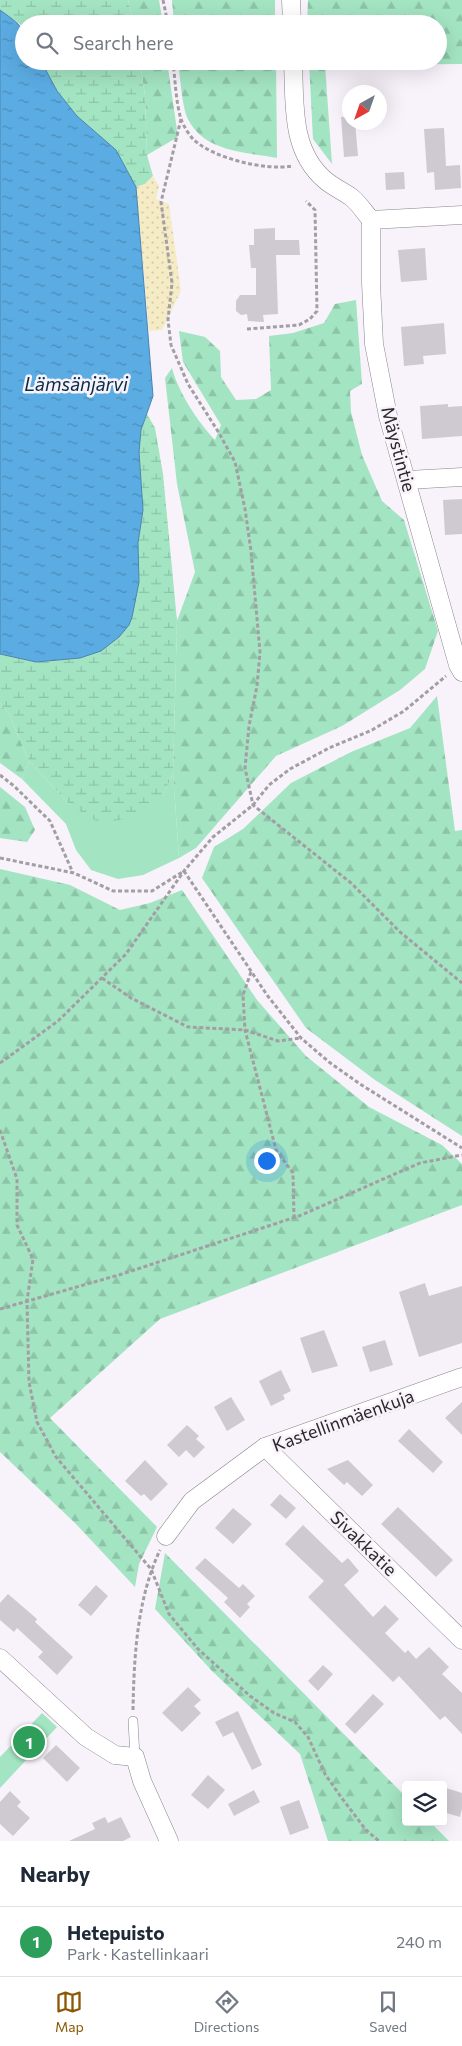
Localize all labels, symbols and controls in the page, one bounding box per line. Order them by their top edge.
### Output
search box [15,15,447,70]
icon: search [33,29,61,57]
text: Search here [73,31,173,54]
north arrow [342,85,387,130]
water label: Lämsänjärvi [24,372,129,395]
street label: Mäystintie [377,404,421,494]
your location [254,1148,280,1174]
street label: Kastellinmäenkuja [269,1384,417,1456]
street label: Sivakkatie [326,1506,402,1580]
pin: 1 [13,1723,45,1761]
map controls [402,1781,447,1826]
button: layers [402,1781,447,1826]
text: Nearby [20,1861,90,1886]
text: Hetepuisto [67,1921,165,1944]
text: 1 [32,1932,40,1951]
text: 240 m [396,1932,442,1951]
text: Park · Kastellinkaari [67,1944,209,1963]
tab: Map [55,1988,84,2035]
tab: Directions [194,1988,259,2035]
tab: Saved [369,1988,407,2035]

